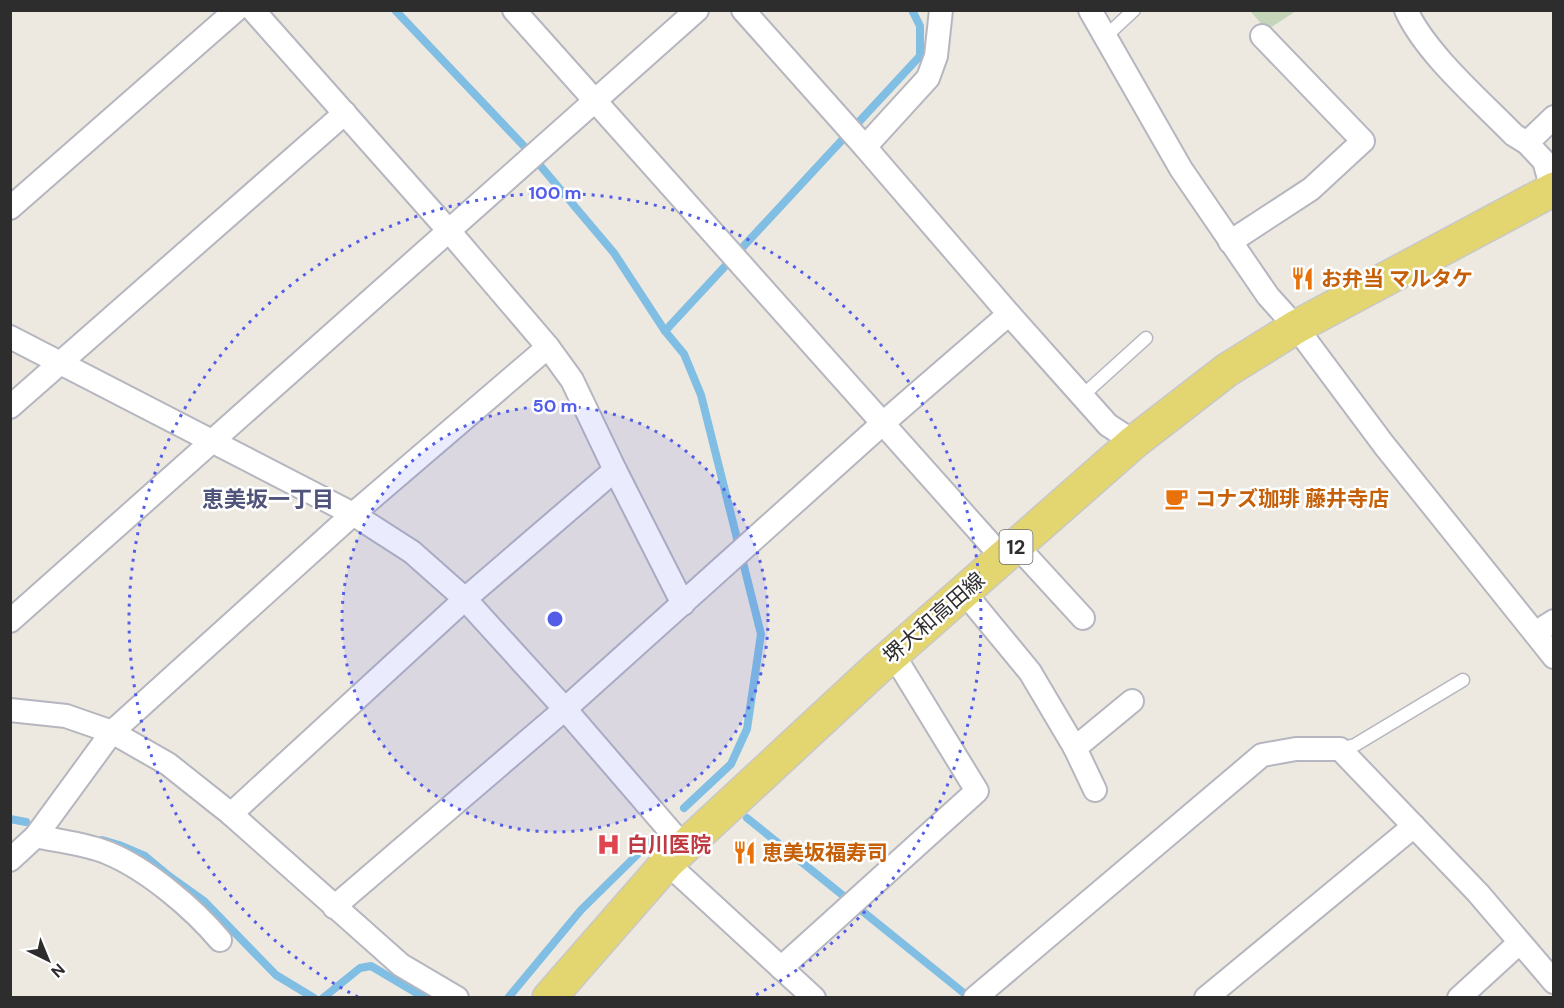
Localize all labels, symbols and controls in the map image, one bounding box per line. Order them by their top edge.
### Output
text: 100 m [528,181,582,205]
place label: お弁当 マルタケ [1321,265,1473,293]
restaurant icon: お弁当 マルタケ [1290,266,1316,292]
text: 50 m [532,394,578,418]
district label: 恵美坂一丁目 [202,485,334,514]
place label: コナズ珈琲 藤井寺店 [1195,485,1389,513]
cafe icon: コナズ珈琲 藤井寺店 [1164,486,1190,512]
road number: 12 [1000,530,1032,564]
street label: 堺大和高田線 [877,566,991,670]
centre of rings [545,609,565,629]
place label: 白川医院 [627,831,711,859]
hospital icon: 白川医院 [596,832,622,858]
place label: 恵美坂福寿司 [762,839,888,867]
restaurant icon: 恵美坂福寿司 [731,840,757,866]
north arrow [18,930,78,990]
text: N [46,959,69,982]

